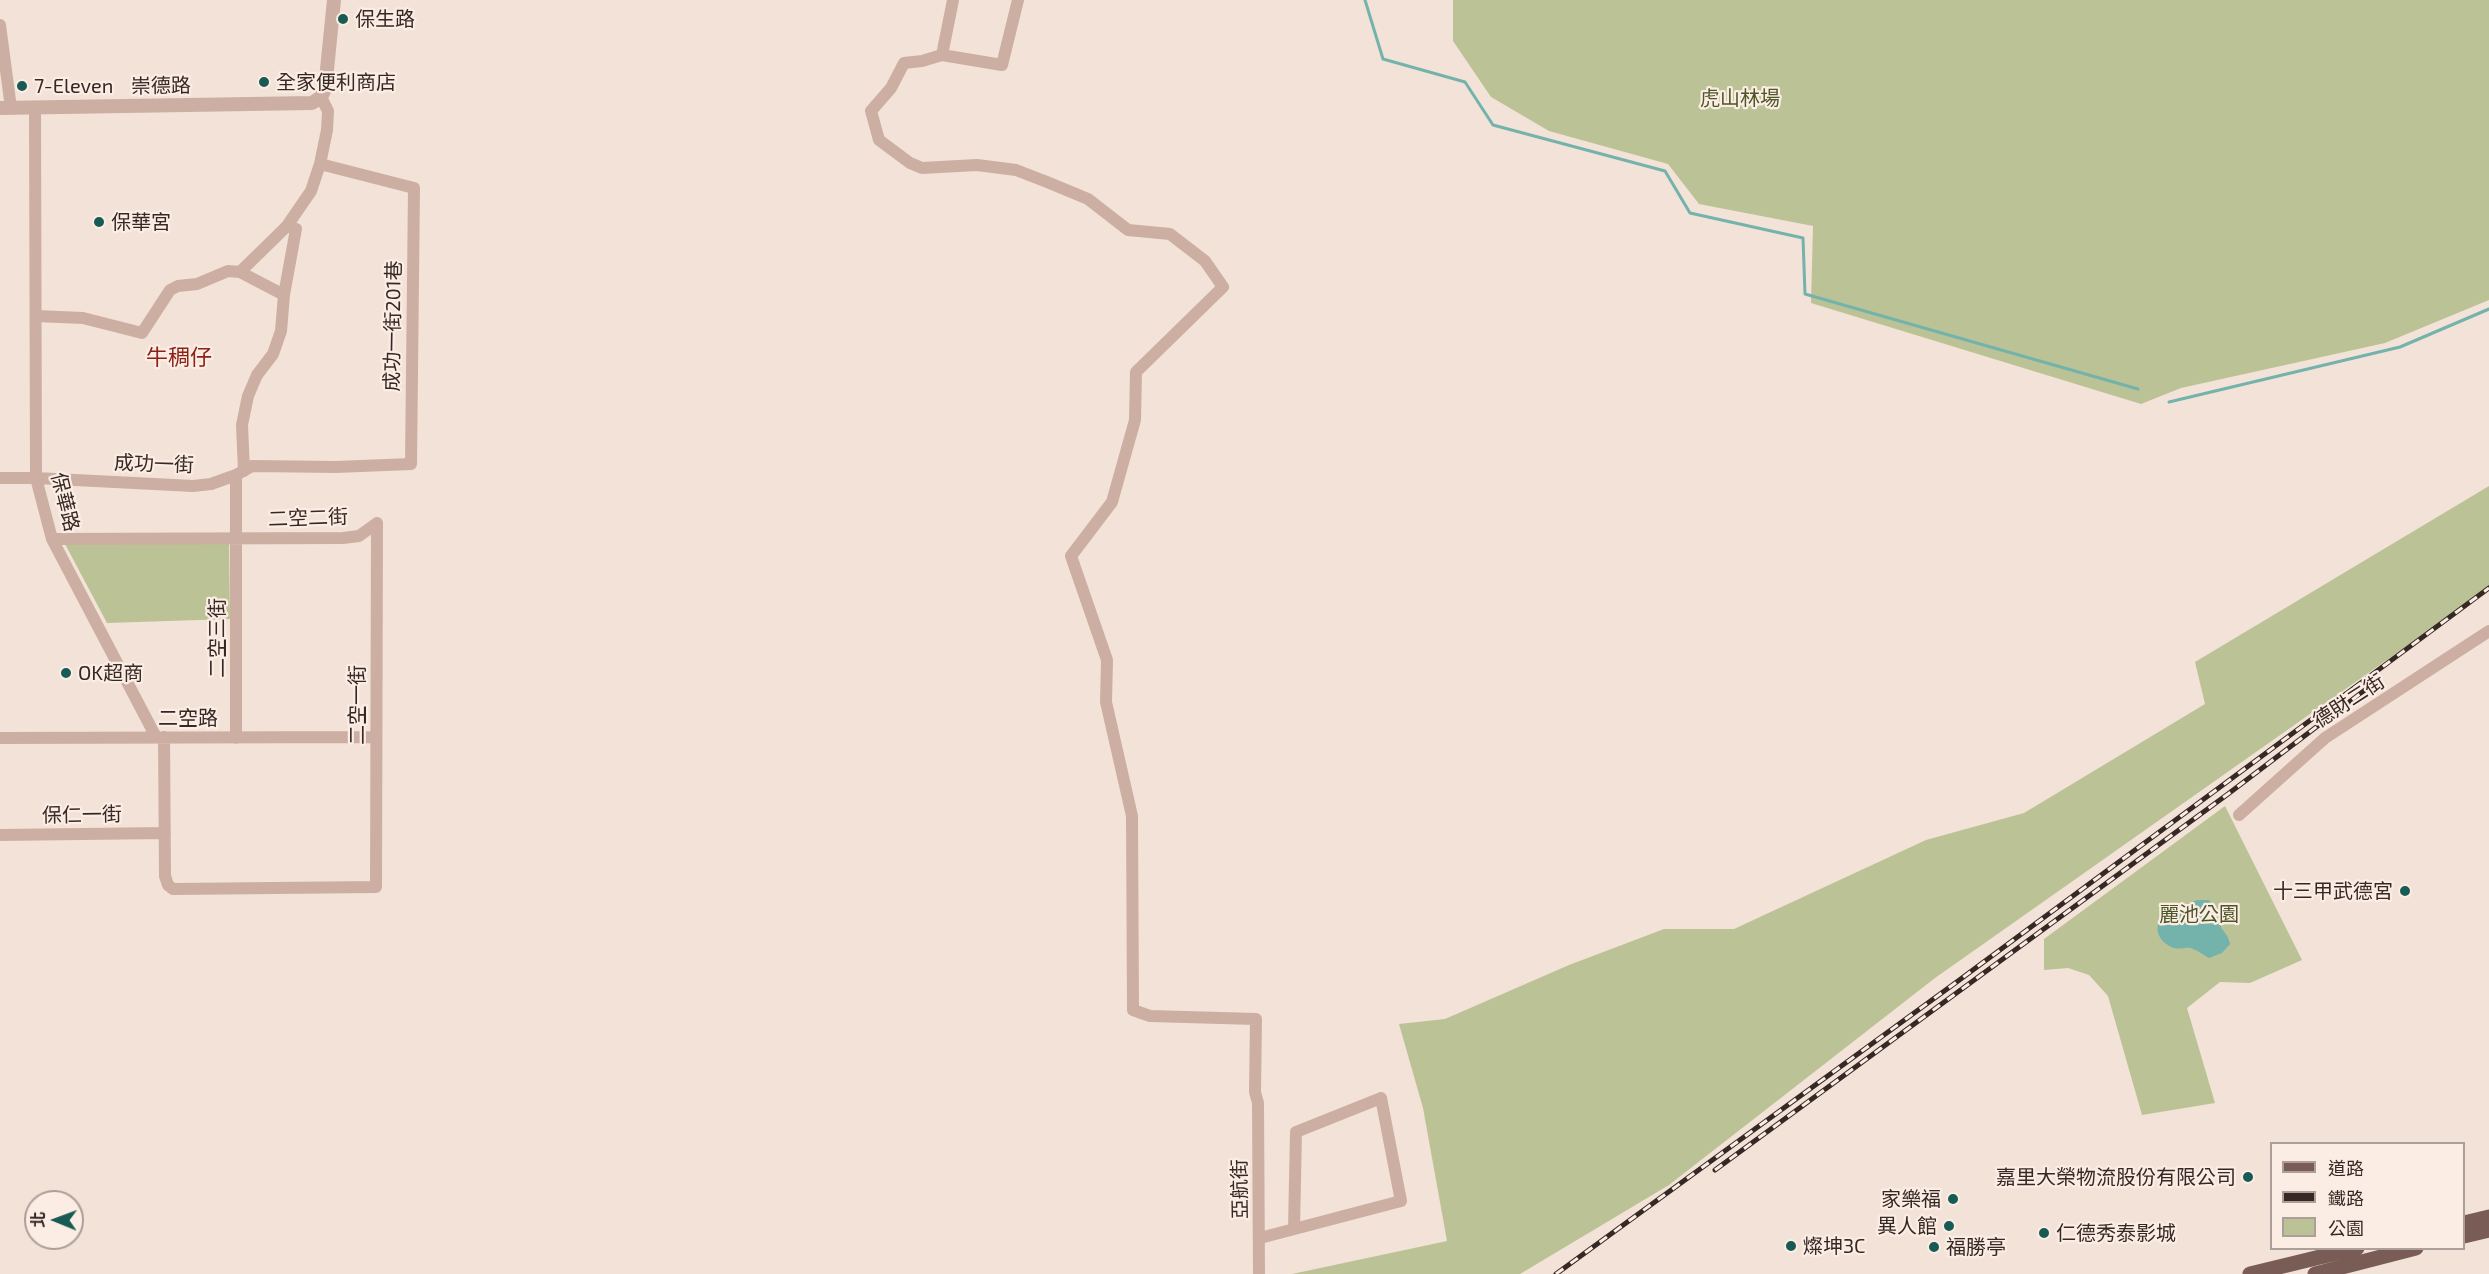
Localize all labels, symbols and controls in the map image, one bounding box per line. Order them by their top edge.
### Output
place label: 保生路 [355,7,415,31]
marker: 保生路 [336,12,350,26]
place label: 全家便利商店 [276,70,396,94]
street label: 崇德路 [131,73,191,99]
place label: 7-Eleven [34,74,113,98]
marker: 全家便利商店 [257,75,271,89]
marker: 7-Eleven [15,79,29,93]
park label: 虎山林場 [1700,86,1780,110]
place label: 保華宮 [111,210,171,234]
marker: 保華宮 [92,215,106,229]
street label: 成功一街201巷 [380,260,406,392]
district label: 牛稠仔 [146,345,212,371]
street label: 成功一街 [114,451,194,477]
street label: 保華路 [46,470,84,534]
street label: 二空二街 [268,505,348,531]
street label: 二空三街 [205,598,229,678]
place label: OK超商 [78,661,143,685]
street label: 二空一街 [345,665,369,745]
marker: OK超商 [59,666,73,680]
street label: 德財二街 [2309,669,2389,733]
street label: 二空路 [158,706,218,730]
street label: 保仁一街 [42,802,122,828]
place label: 十三甲武德宮 [2273,879,2393,903]
marker: 十三甲武德宮 [2398,884,2412,898]
park label: 麗池公園 [2159,902,2239,926]
legend [2270,1142,2465,1250]
text: 道路 [2328,1157,2364,1179]
street label: 亞航街 [1227,1159,1253,1219]
place label: 嘉里大榮物流股份有限公司 [1996,1165,2236,1189]
marker: 嘉里大榮物流股份有限公司 [2241,1170,2255,1184]
place label: 家樂福 [1881,1187,1941,1211]
text: 鐵路 [2328,1187,2364,1209]
north arrow [24,1190,84,1250]
marker: 家樂福 [1946,1192,1960,1206]
text: 北 [28,1212,47,1228]
place label: 異人館 [1877,1214,1937,1238]
text: 公園 [2328,1217,2364,1239]
marker: 異人館 [1942,1219,1956,1233]
place label: 仁德秀泰影城 [2056,1221,2176,1245]
marker: 仁德秀泰影城 [2037,1226,2051,1240]
place label: 燦坤3C [1803,1234,1866,1258]
place label: 福勝亭 [1946,1235,2006,1259]
marker: 燦坤3C [1784,1239,1798,1253]
marker: 福勝亭 [1927,1240,1941,1254]

